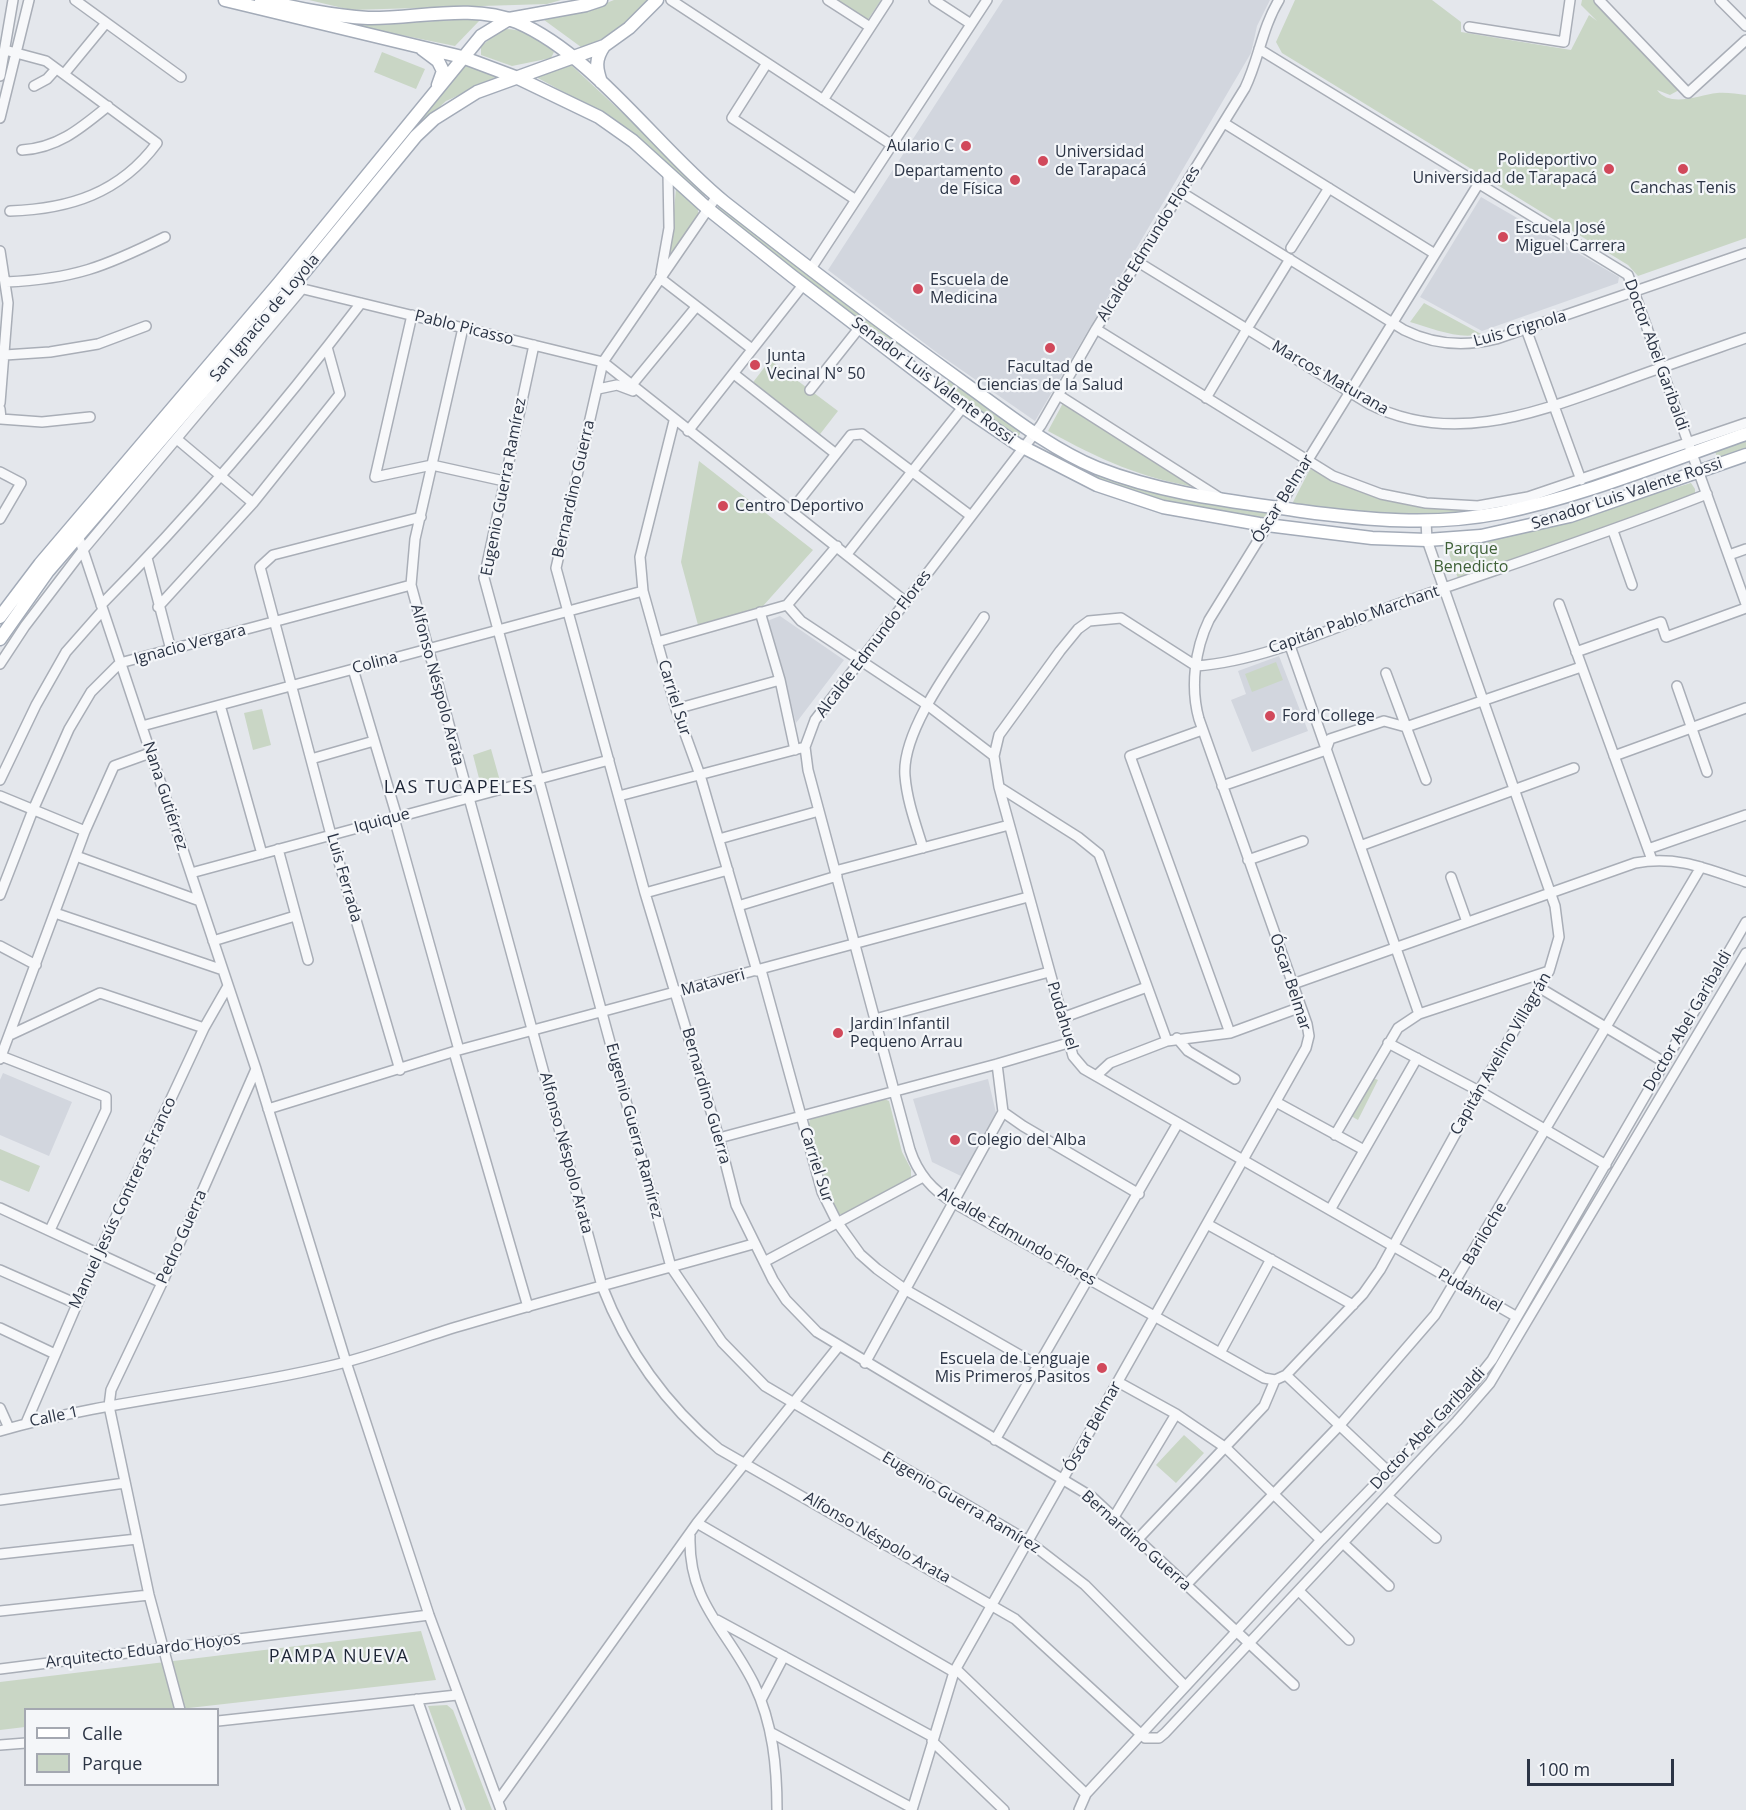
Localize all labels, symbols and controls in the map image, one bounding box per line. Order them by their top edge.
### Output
place label: Aulario C [887,136,954,156]
marker: Aulario C [959,139,973,153]
place label: Universidad de Tarapacá [1055,142,1146,180]
place label: Polideportivo Universidad de Tarapacá [1412,150,1597,188]
marker: Universidad de Tarapacá [1036,154,1050,168]
place label: Departamento de Física [894,161,1003,199]
marker: Polideportivo Universidad de Tarapacá [1602,162,1616,176]
marker: Canchas Tenis [1676,162,1690,176]
street label: Alcalde Edmundo Flores [1093,163,1205,325]
marker: Departamento de Física [1008,173,1022,187]
place label: Canchas Tenis [1630,178,1736,198]
place label: Escuela José Miguel Carrera [1515,218,1626,256]
marker: Escuela José Miguel Carrera [1496,230,1510,244]
street label: San Ignacio de Loyola [206,250,324,386]
place label: Escuela de Medicina [930,270,1009,308]
street label: Doctor Abel Garibaldi [1620,277,1692,433]
marker: Escuela de Medicina [911,282,925,296]
street label: Pablo Picasso [413,306,515,350]
street label: Luis Crignola [1471,307,1569,351]
street label: Senador Luis Valente Rossi [848,313,1018,449]
street label: Marcos Maturana [1268,337,1392,419]
marker: Facultad de Ciencias de la Salud [1043,341,1057,355]
place label: Junta Vecinal N° 50 [767,346,865,384]
place label: Facultad de Ciencias de la Salud [977,357,1123,395]
marker: Junta Vecinal N° 50 [748,358,762,372]
street label: Eugenio Guerra Ramírez [477,396,531,578]
street label: Bernardino Guerra [549,418,599,560]
street label: Óscar Belmar [1248,451,1318,547]
street label: Senador Luis Valente Rossi [1529,454,1725,534]
place label: Centro Deportivo [735,496,864,516]
marker: Centro Deportivo [716,499,730,513]
park label: Parque Benedicto [1434,539,1508,577]
street label: Alcalde Edmundo Flores [812,567,936,721]
street label: Capitán Pablo Marchant [1266,582,1442,658]
street label: Alfonso Néspolo Arata [406,602,468,768]
street label: Ignacio Vergara [132,621,248,669]
street label: Colina [350,648,400,678]
street label: Carriel Sur [653,658,695,738]
place label: Ford College [1282,706,1375,726]
marker: Ford College [1263,709,1277,723]
street label: Nana Gutiérrez [138,739,192,853]
district label: LAS TUCAPELES [384,777,534,799]
street label: Iquique [352,804,412,838]
street label: Luis Ferrada [322,831,366,925]
street label: Óscar Belmar [1265,931,1315,1033]
street label: Doctor Abel Garibaldi [1640,947,1736,1095]
street label: Mataveri [679,965,747,1001]
street label: Capitán Avelino Villagrán [1447,969,1555,1139]
street label: Pudahuel [1042,979,1082,1053]
place label: Jardin Infantil Pequeno Arrau [850,1014,963,1052]
street label: Bernardino Guerra [677,1026,735,1166]
marker: Jardin Infantil Pequeno Arrau [831,1026,845,1040]
street label: Eugenio Guerra Ramírez [601,1041,667,1221]
street label: Alfonso Néspolo Arata [535,1070,597,1236]
street label: Manuel Jesús Contreras Franco [65,1094,181,1312]
street label: Carriel Sur [795,1125,837,1205]
place label: Colegio del Alba [967,1130,1086,1150]
marker: Colegio del Alba [948,1133,962,1147]
street label: Alcalde Edmundo Flores [935,1184,1099,1290]
street label: Pedro Guerra [153,1187,211,1287]
street label: Bariloche [1459,1199,1511,1269]
street label: Pudahuel [1435,1265,1505,1317]
place label: Escuela de Lenguaje Mis Primeros Pasitos [935,1349,1090,1387]
marker: Escuela de Lenguaje Mis Primeros Pasitos [1095,1361,1109,1375]
street label: Doctor Abel Garibaldi [1367,1364,1489,1494]
street label: Óscar Belmar [1060,1378,1126,1476]
street label: Calle 1 [28,1402,80,1432]
street label: Eugenio Guerra Ramírez [878,1448,1044,1558]
street label: Bernardino Guerra [1077,1487,1195,1595]
street label: Alfonso Néspolo Arata [800,1488,954,1588]
street label: Arquitecto Eduardo Hoyos [44,1630,242,1672]
district label: PAMPA NUEVA [269,1646,409,1668]
legend [24,1708,219,1786]
text: Calle [82,1721,123,1745]
scale bar [1530,1747,1677,1785]
text: Parque [82,1751,142,1775]
text: 100 m [1538,1757,1590,1781]

